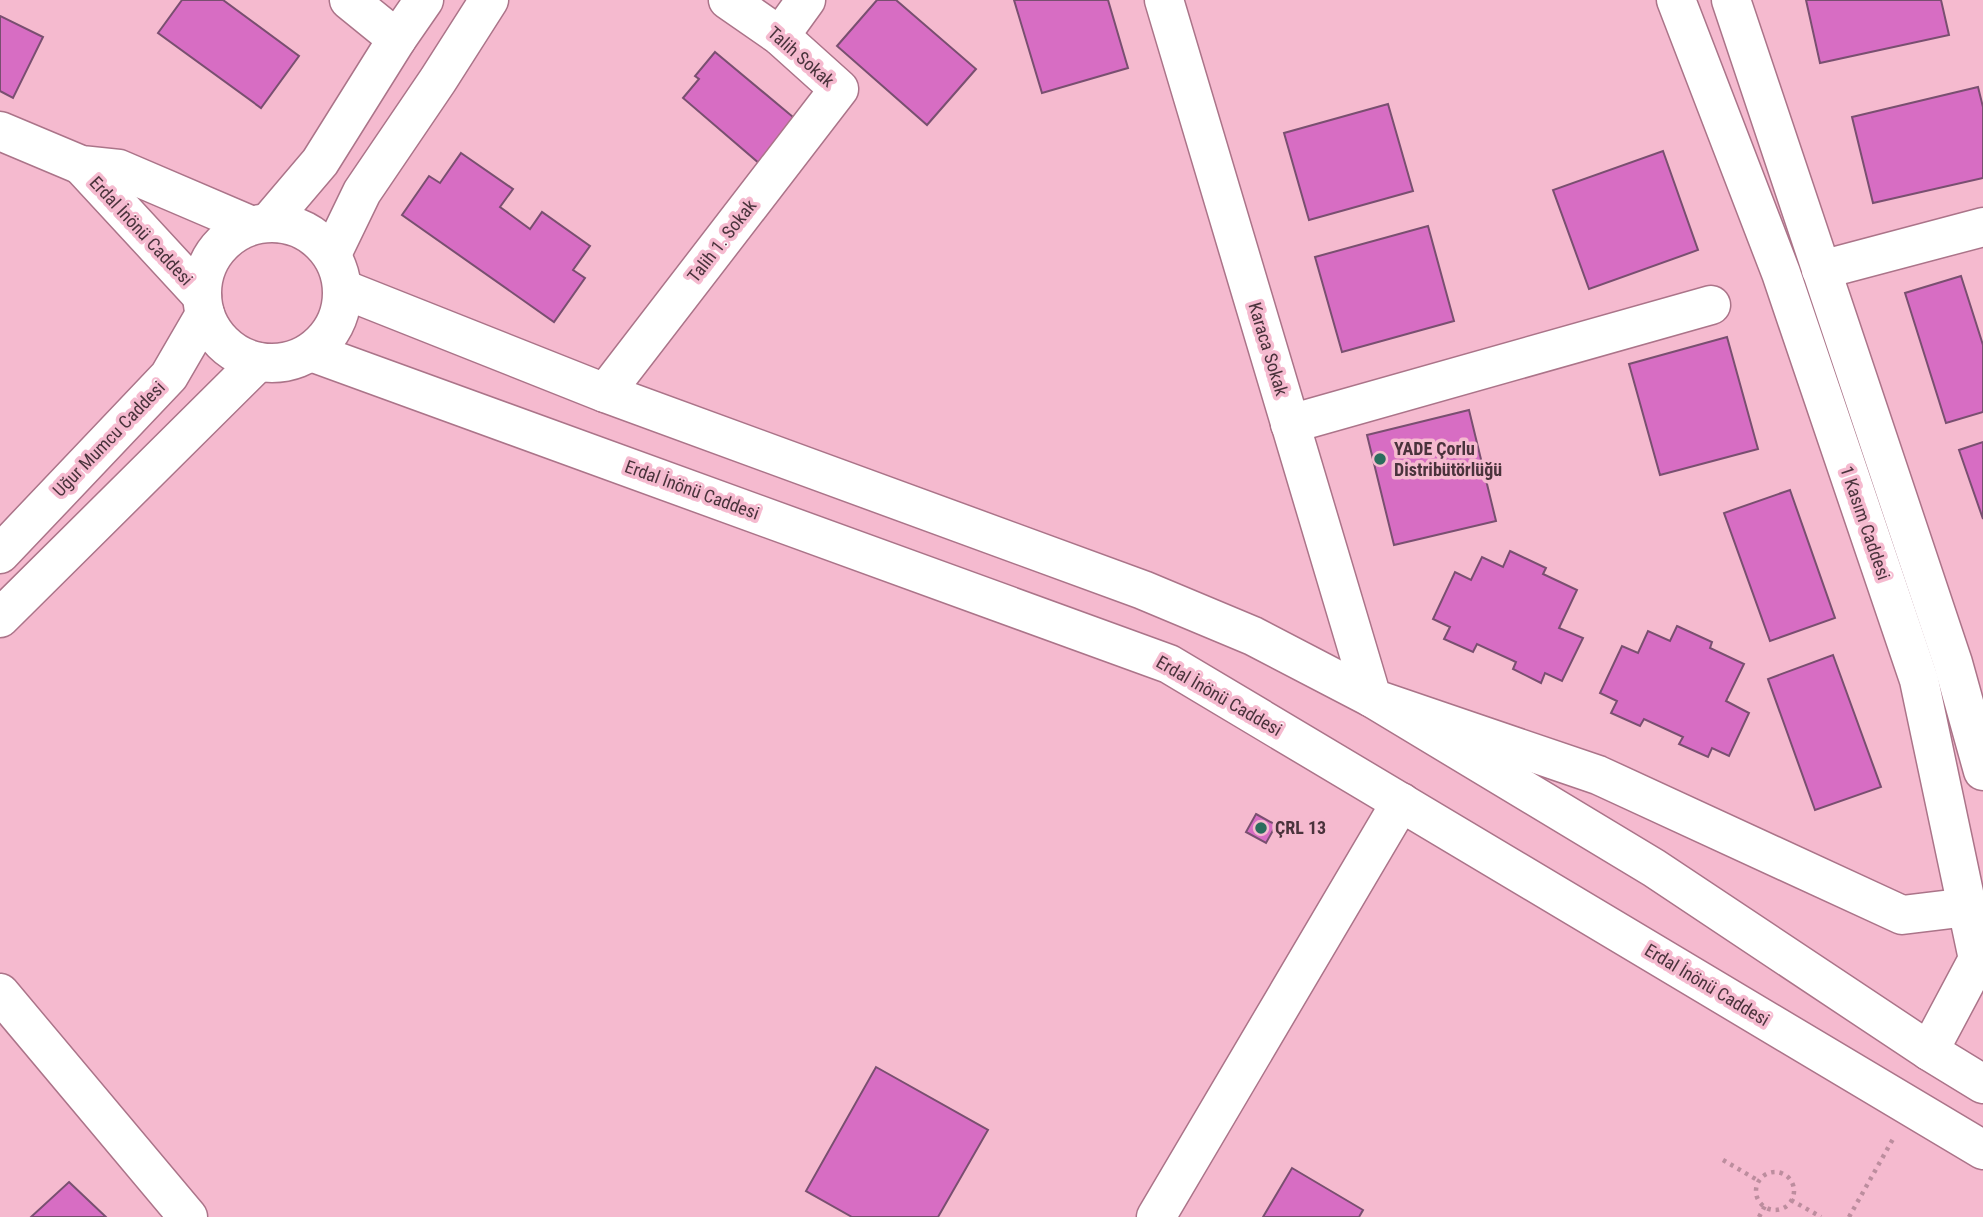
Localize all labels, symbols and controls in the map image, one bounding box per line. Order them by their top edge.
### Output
street label: Talih Sokak [764,22,839,91]
street label: Erdal İnönü Caddesi [85,172,197,290]
street label: Talih 1. Sokak [683,195,760,286]
street label: Karaca Sokak [1244,300,1293,398]
street label: Uğur Mumcu Caddesi [48,377,169,501]
place label: YADE Çorlu Distribütörlüğü [1394,438,1502,480]
marker: YADE Çorlu Distribütörlüğü [1372,451,1388,467]
street label: Erdal İnönü Caddesi [622,455,762,524]
street label: 1 Kasım Caddesi [1836,463,1895,583]
street label: Erdal İnönü Caddesi [1153,651,1286,740]
place label: ÇRL 13 [1275,817,1326,838]
marker: ÇRL 13 [1253,820,1269,836]
street label: Erdal İnönü Caddesi [1641,939,1773,1030]

